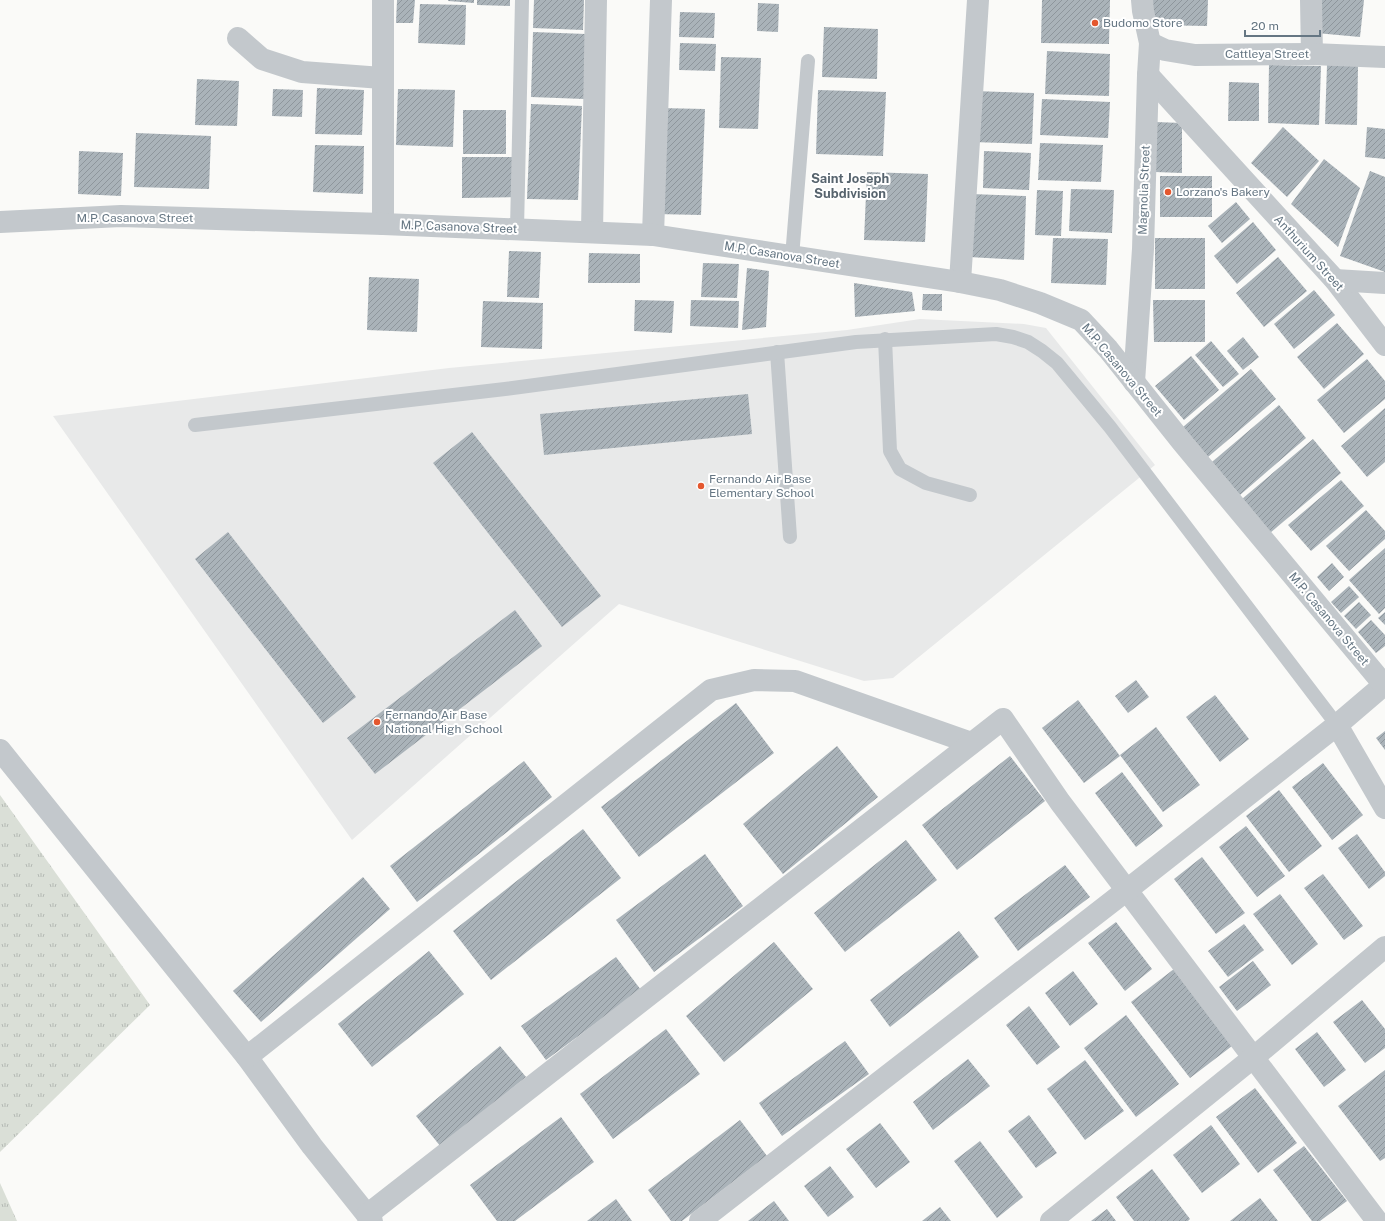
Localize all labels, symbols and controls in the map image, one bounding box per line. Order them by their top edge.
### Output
scale bar [1245,12,1320,38]
place label: Budomo Store [1103,16,1183,30]
marker: Budomo Store [1090,18,1100,28]
text: 20 m [1251,19,1279,33]
street label: Cattleya Street [1225,47,1309,61]
street label: Magnolia Street [1135,145,1153,235]
district label: Saint Joseph Subdivision [811,171,889,201]
place label: Lorzano's Bakery [1176,185,1270,199]
marker: Lorzano's Bakery [1163,187,1173,197]
street label: M.P. Casanova Street [77,211,194,225]
street label: Anthurium Street [1271,212,1347,294]
street label: M.P. Casanova Street [400,218,518,236]
street label: M.P. Casanova Street [723,239,841,271]
street label: M.P. Casanova Street [1079,321,1165,420]
place label: Fernando Air Base Elementary School [709,472,815,500]
marker: Fernando Air Base Elementary School [696,481,706,491]
street label: M.P. Casanova Street [1286,570,1372,669]
place label: Fernando Air Base National High School [385,708,503,736]
marker: Fernando Air Base National High School [372,717,382,727]

